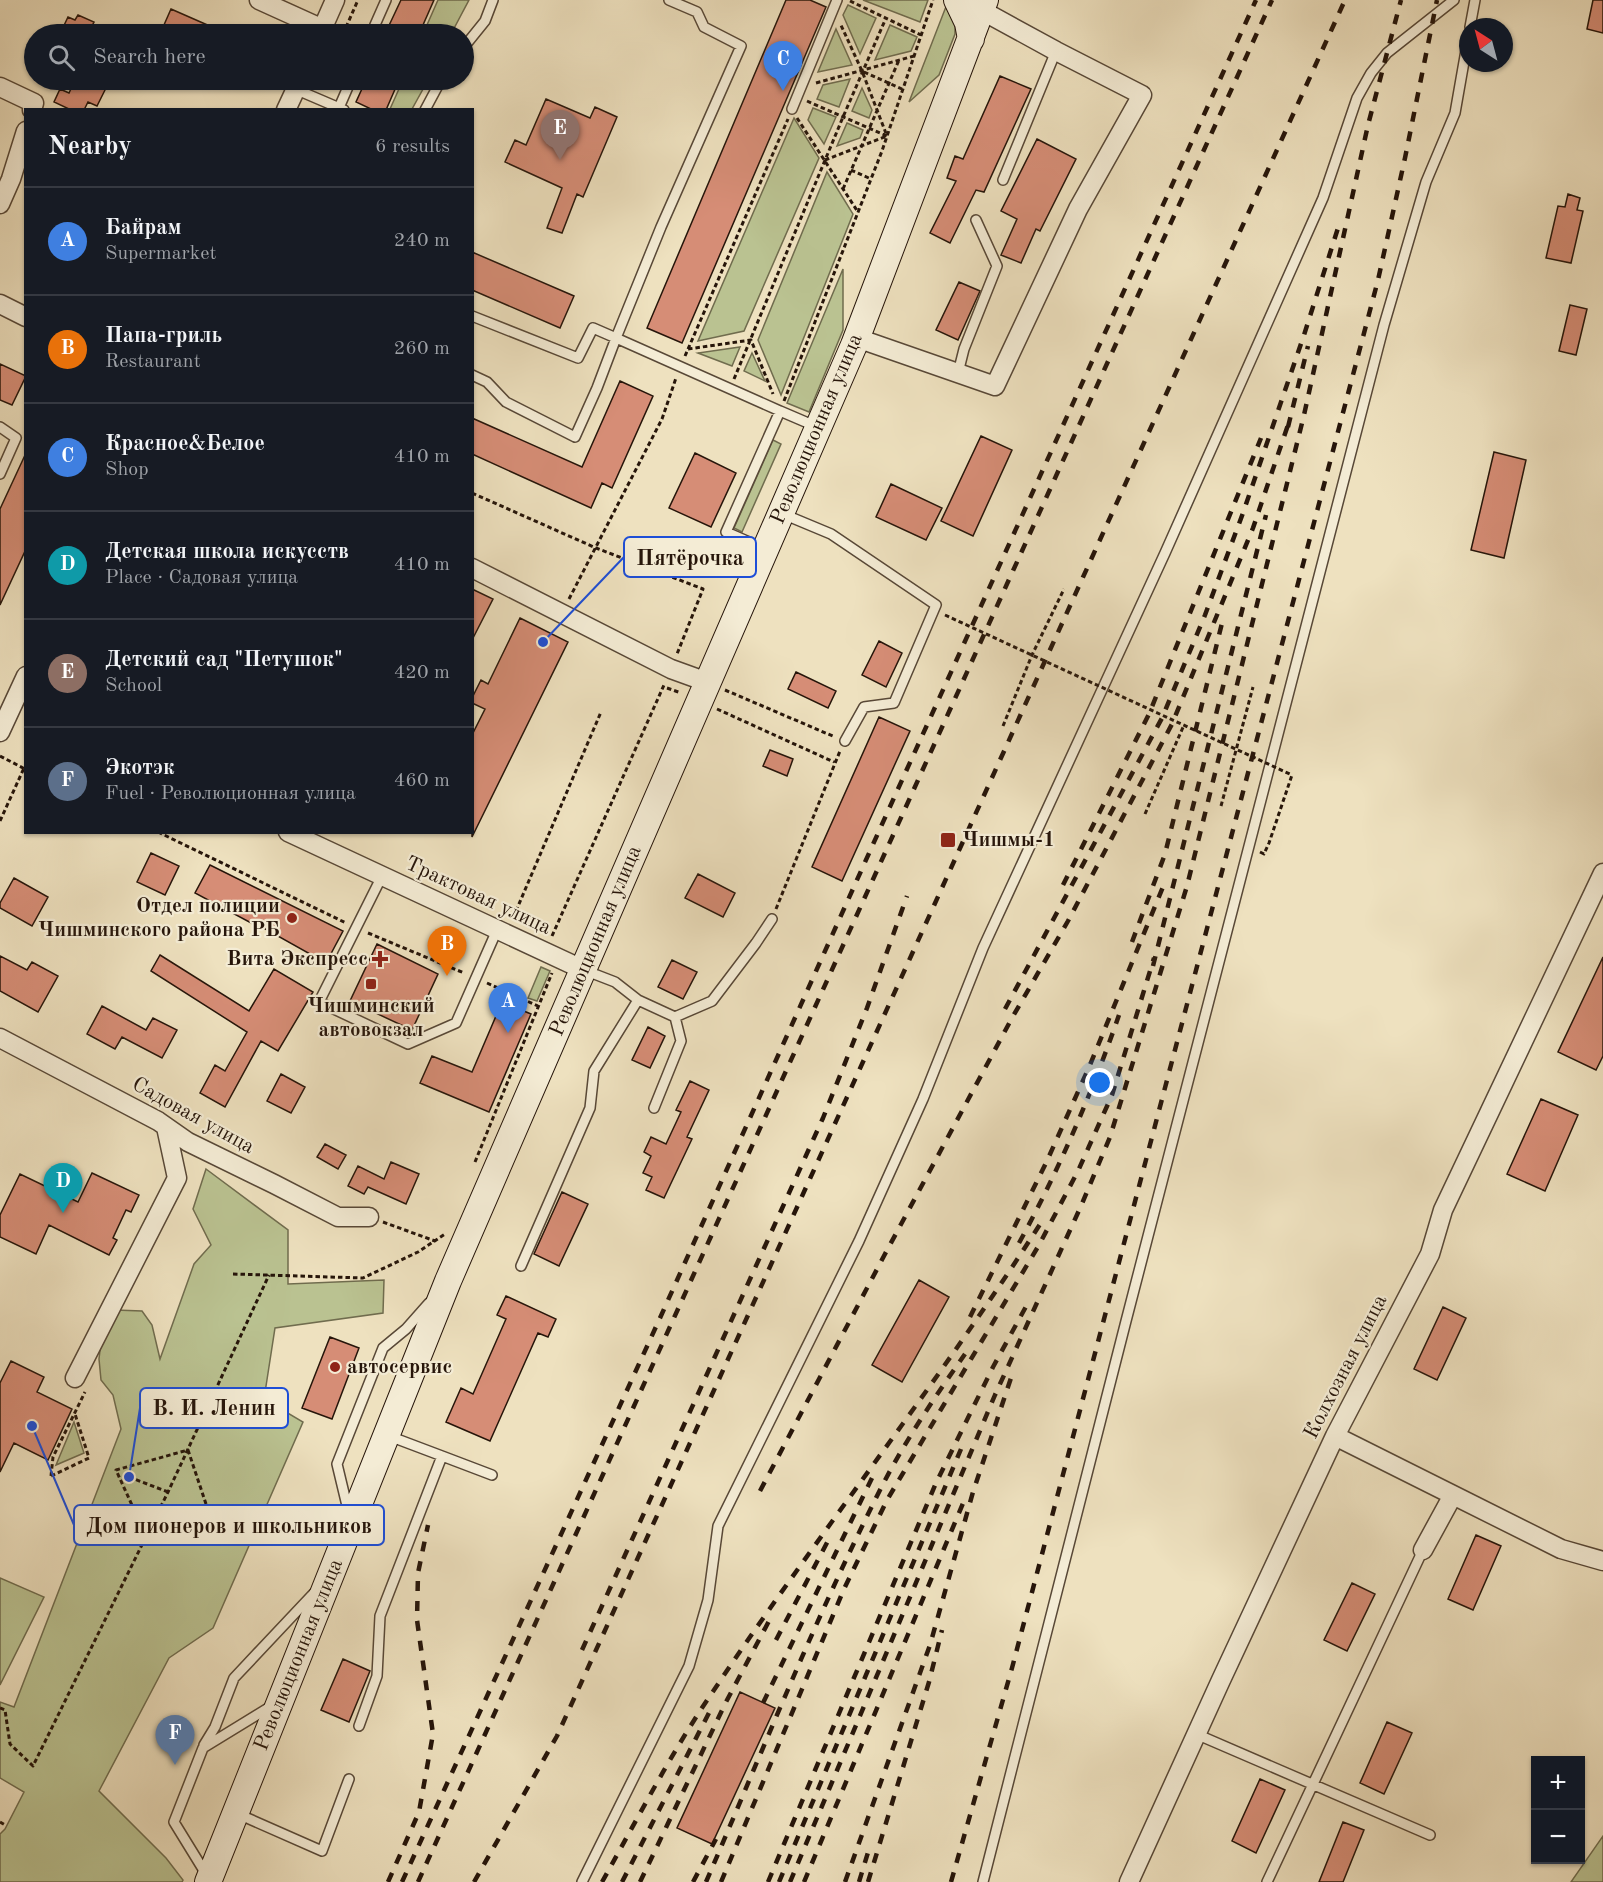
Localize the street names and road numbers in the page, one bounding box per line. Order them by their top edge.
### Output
street label: Революционная улица [767,331,867,527]
street label: Революционная улица [546,843,646,1039]
street label: Трактовая улица [402,853,554,939]
street label: Садовая улица [128,1074,258,1158]
street label: Колхозная улица [1301,1292,1391,1442]
street label: Революционная улица [251,1556,347,1754]

